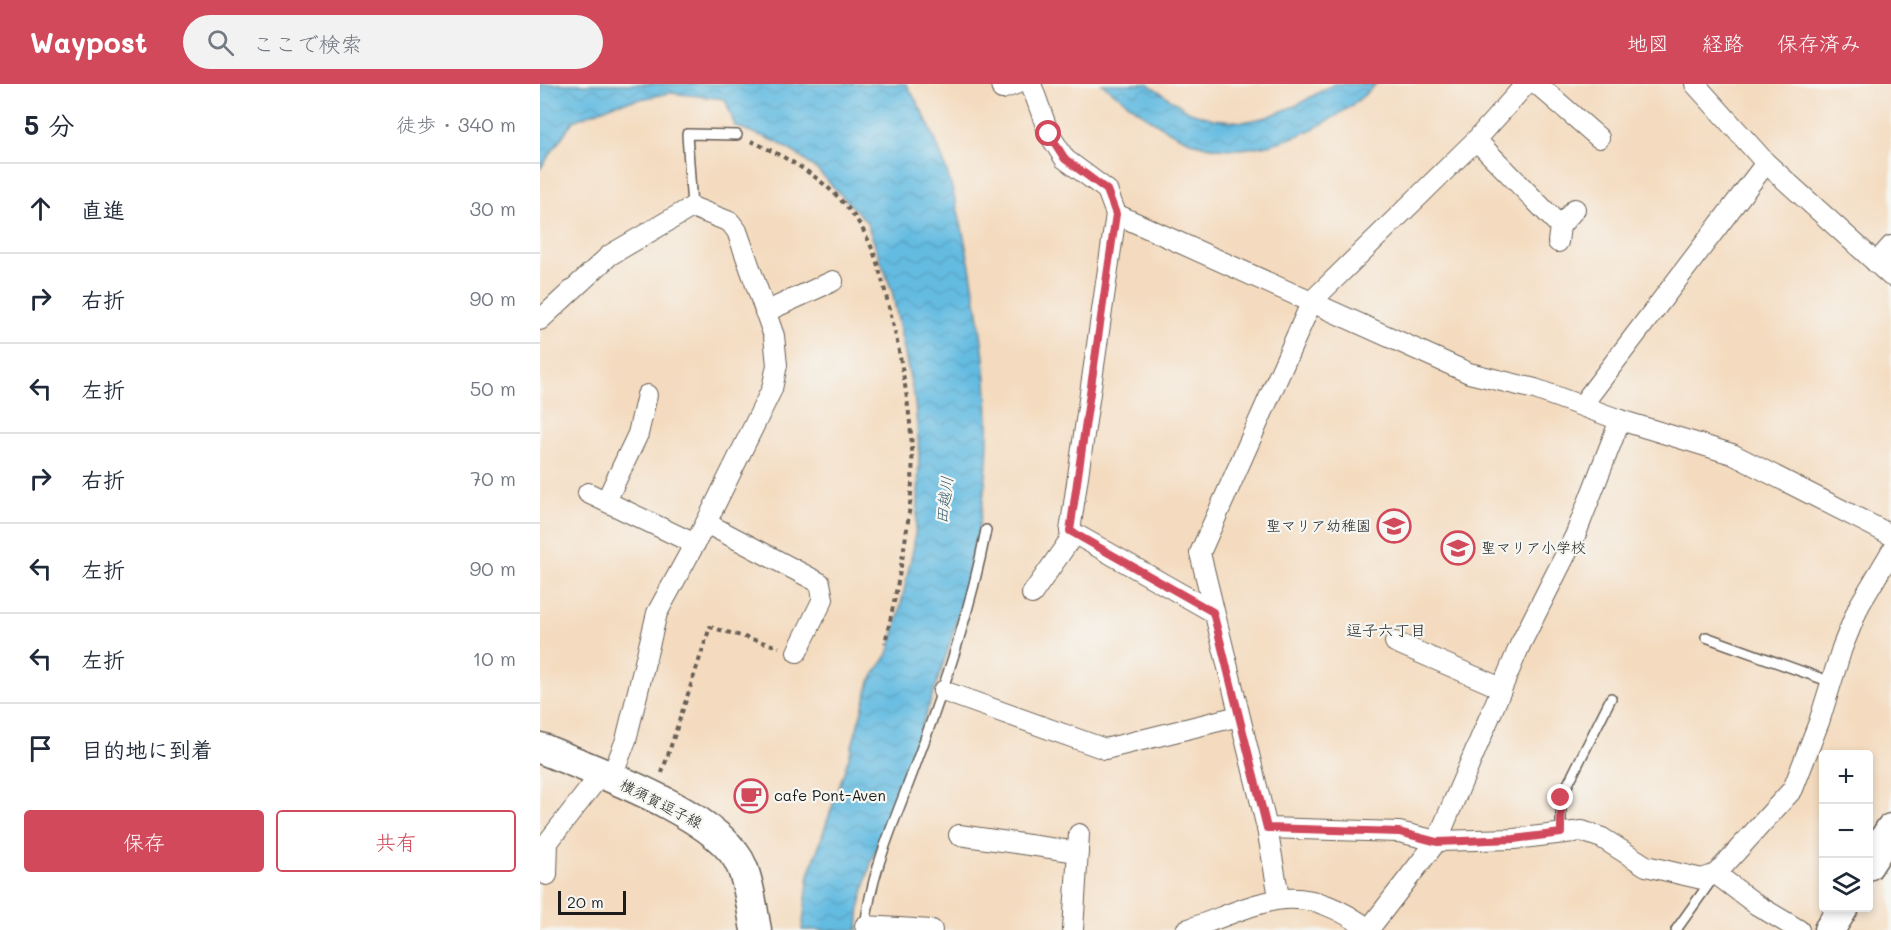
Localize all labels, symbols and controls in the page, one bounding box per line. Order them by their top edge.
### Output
search box [183,15,603,69]
text: Waypost [30,24,147,60]
icon: search [204,26,237,59]
text: ここで検索 [252,29,362,58]
text: 地図 [1627,29,1669,56]
text: 経路 [1702,29,1744,56]
text: 保存済み [1777,29,1861,56]
text: 5 分 [24,108,75,142]
text: 徒歩 · 340 m [396,111,516,137]
route start [1035,120,1061,146]
icon: ahead [24,192,57,225]
text: 直進 [81,195,125,224]
text: 30 m [470,195,516,221]
icon: right [24,282,57,315]
text: 右折 [81,285,125,314]
text: 90 m [470,285,516,311]
icon: left [24,372,57,405]
text: 左折 [81,375,125,404]
text: 50 m [470,375,516,401]
icon: right [24,462,57,495]
text: 右折 [81,465,125,494]
text: 70 m [470,465,516,491]
water label: 田越川 [930,475,957,525]
school or university icon: 聖マリア幼稚園 [1376,508,1412,544]
place label: 聖マリア幼稚園 [1266,515,1371,535]
school or university icon: 聖マリア小学校 [1440,530,1476,566]
place label: 聖マリア小学校 [1481,537,1586,557]
icon: left [24,552,57,585]
text: 左折 [81,555,125,584]
text: 90 m [470,555,516,581]
district label: 逗子六丁目 [1346,619,1426,640]
icon: left [24,642,57,675]
text: 左折 [81,645,125,674]
text: 10 m [472,645,516,671]
icon: arrive [24,732,57,765]
text: 目的地に到着 [81,735,213,764]
map controls [1819,750,1873,912]
button: + [1819,750,1873,804]
street label: 横須賀逗子線 [617,774,706,832]
cafe icon: cafe Pont-Aven [733,778,769,814]
route end [1547,784,1573,810]
place label: cafe Pont-Aven [774,785,886,805]
button: − [1819,804,1873,858]
button: 保存 [24,810,264,872]
button: 共有 [276,810,516,872]
button: layers [1819,858,1873,912]
scale bar [558,888,626,916]
text: 20 m [567,891,604,912]

